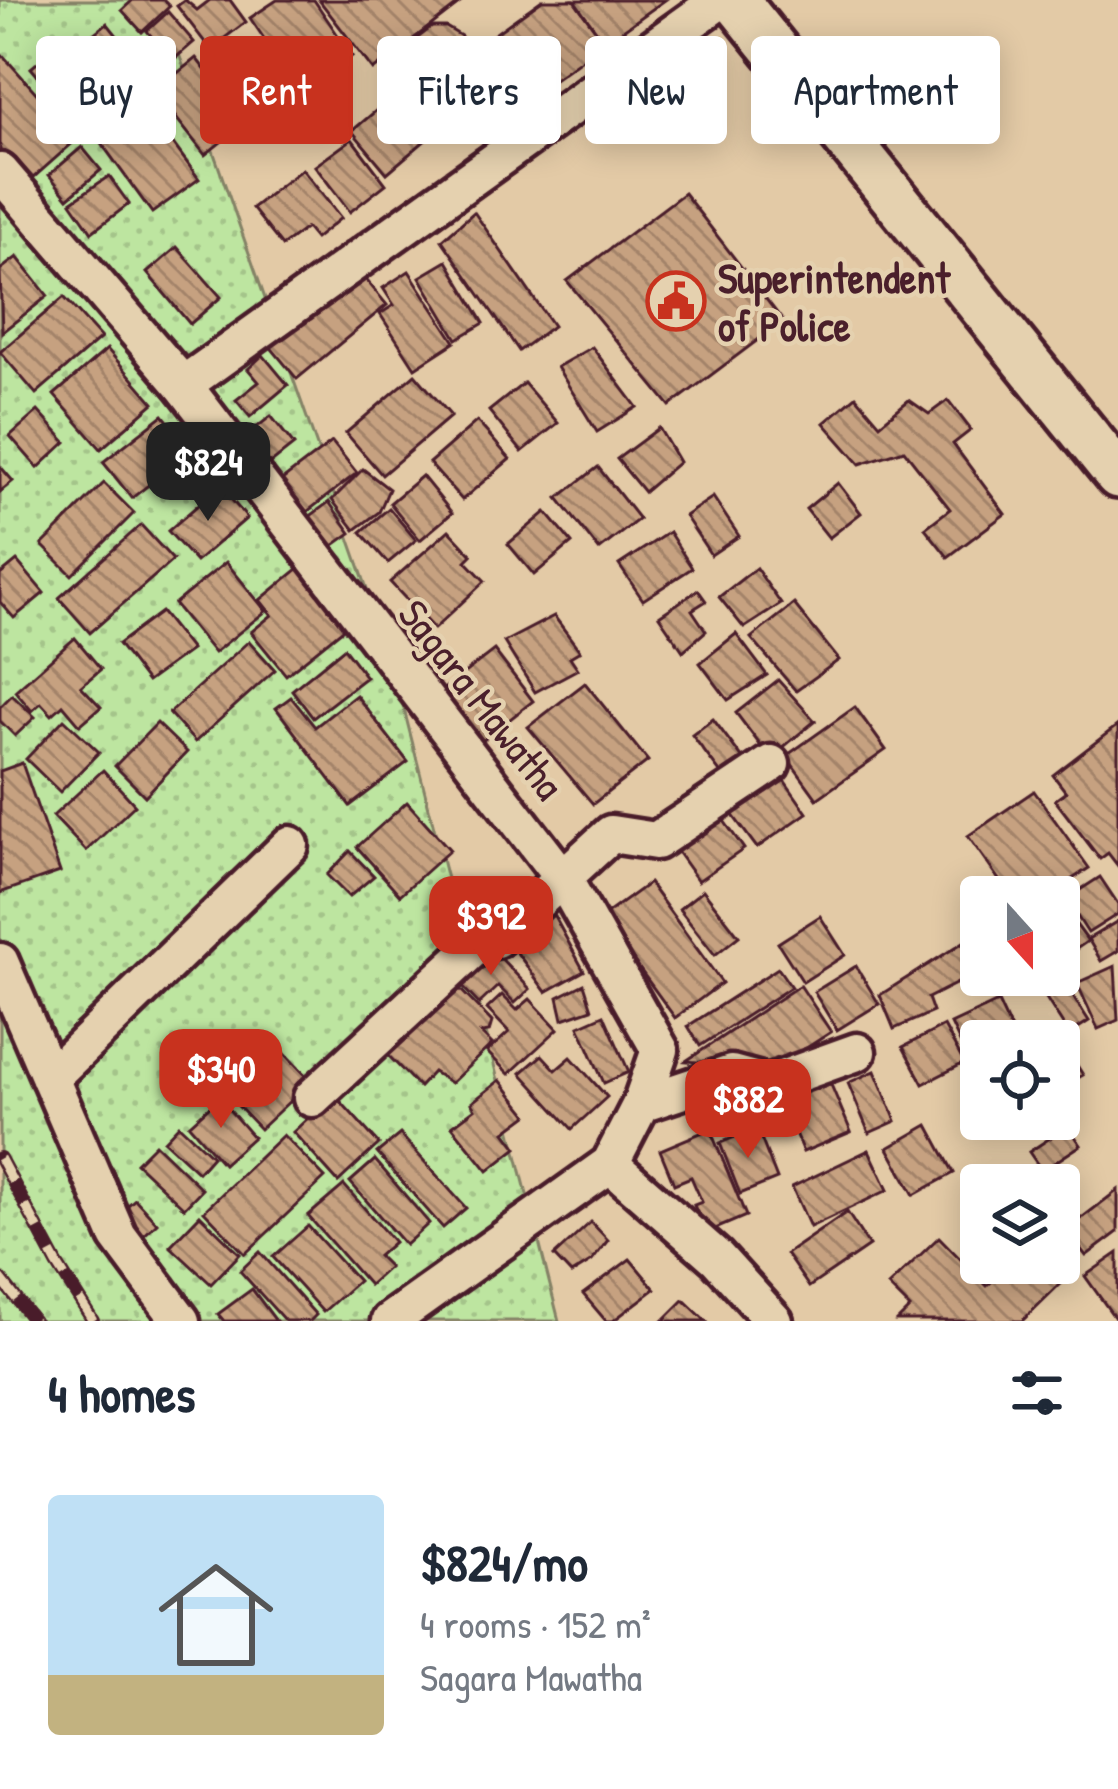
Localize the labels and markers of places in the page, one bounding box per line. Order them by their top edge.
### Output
place label: Superintendent of Police [718,249,952,354]
public building icon: Superintendent of Police [645,270,707,332]
pin: $824 [137,422,279,524]
pin: $392 [420,876,562,978]
pin: $340 [150,1029,292,1131]
pin: $882 [677,1059,819,1161]

